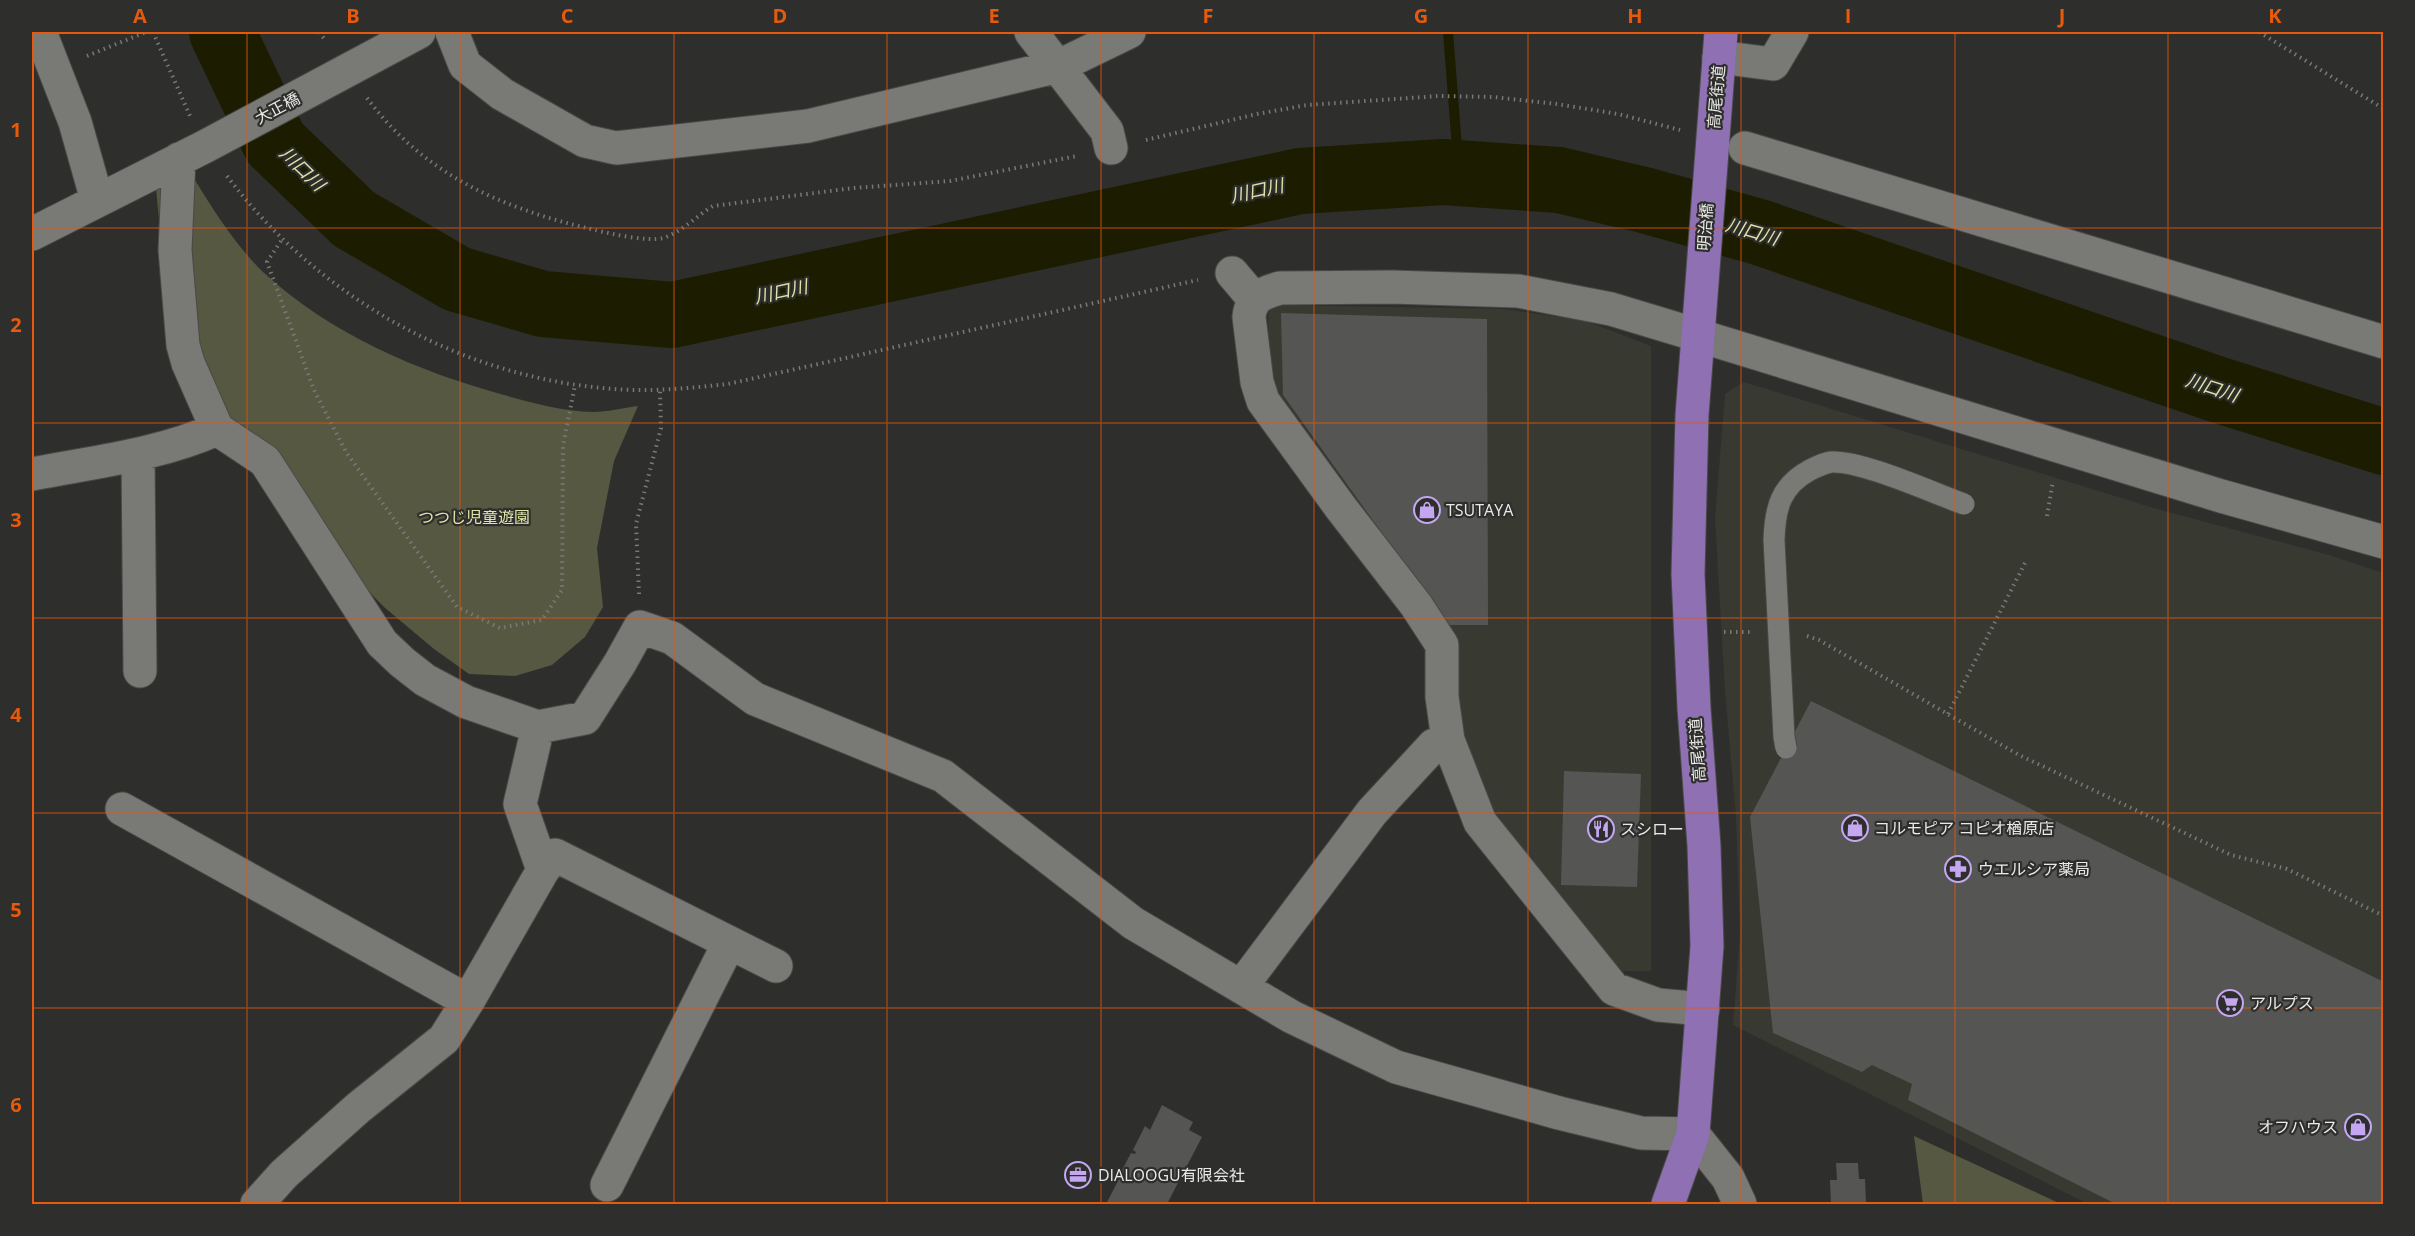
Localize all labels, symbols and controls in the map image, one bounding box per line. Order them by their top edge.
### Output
text: A [133,2,147,29]
text: B [346,2,360,29]
text: C [561,2,574,29]
text: D [773,2,787,29]
text: E [988,2,1000,29]
text: F [1203,2,1213,29]
text: G [1414,2,1428,29]
text: H [1627,2,1643,29]
text: I [1845,2,1851,29]
text: J [2057,2,2065,29]
text: K [2268,2,2282,29]
street label: 高尾街道 [1702,64,1730,130]
street label: 大正橋 [251,87,303,129]
text: 1 [10,116,22,143]
water label: 川口川 [275,141,332,197]
water label: 川口川 [1228,172,1288,207]
street label: 明治橋 [1692,202,1718,252]
water label: 川口川 [1723,212,1783,251]
water label: 川口川 [752,273,812,308]
text: 2 [10,311,22,338]
water label: 川口川 [2183,367,2244,407]
shop icon: TSUTAYA [1412,495,1442,525]
place label: TSUTAYA [1446,499,1514,521]
text: 3 [10,506,22,533]
park label: つつじ児童遊園 [418,506,530,528]
text: 4 [10,701,22,728]
street label: 高尾街道 [1684,717,1710,783]
shop icon: コルモピア コピオ楢原店 [1840,813,1870,843]
restaurant icon: スシロー [1586,814,1616,844]
place label: コルモピア コピオ楢原店 [1874,817,2054,839]
place label: スシロー [1620,818,1684,840]
pharmacy icon: ウエルシア薬局 [1943,854,1973,884]
place label: ウエルシア薬局 [1978,858,2090,880]
text: 5 [10,896,22,923]
supermarket icon: アルプス [2215,988,2245,1018]
place label: アルプス [2250,992,2314,1014]
text: 6 [10,1091,22,1118]
shop icon: オフハウス [2343,1112,2373,1142]
place label: オフハウス [2258,1116,2338,1138]
office icon: DIALOOGU有限会社 [1063,1160,1093,1190]
place label: DIALOOGU有限会社 [1098,1164,1245,1186]

